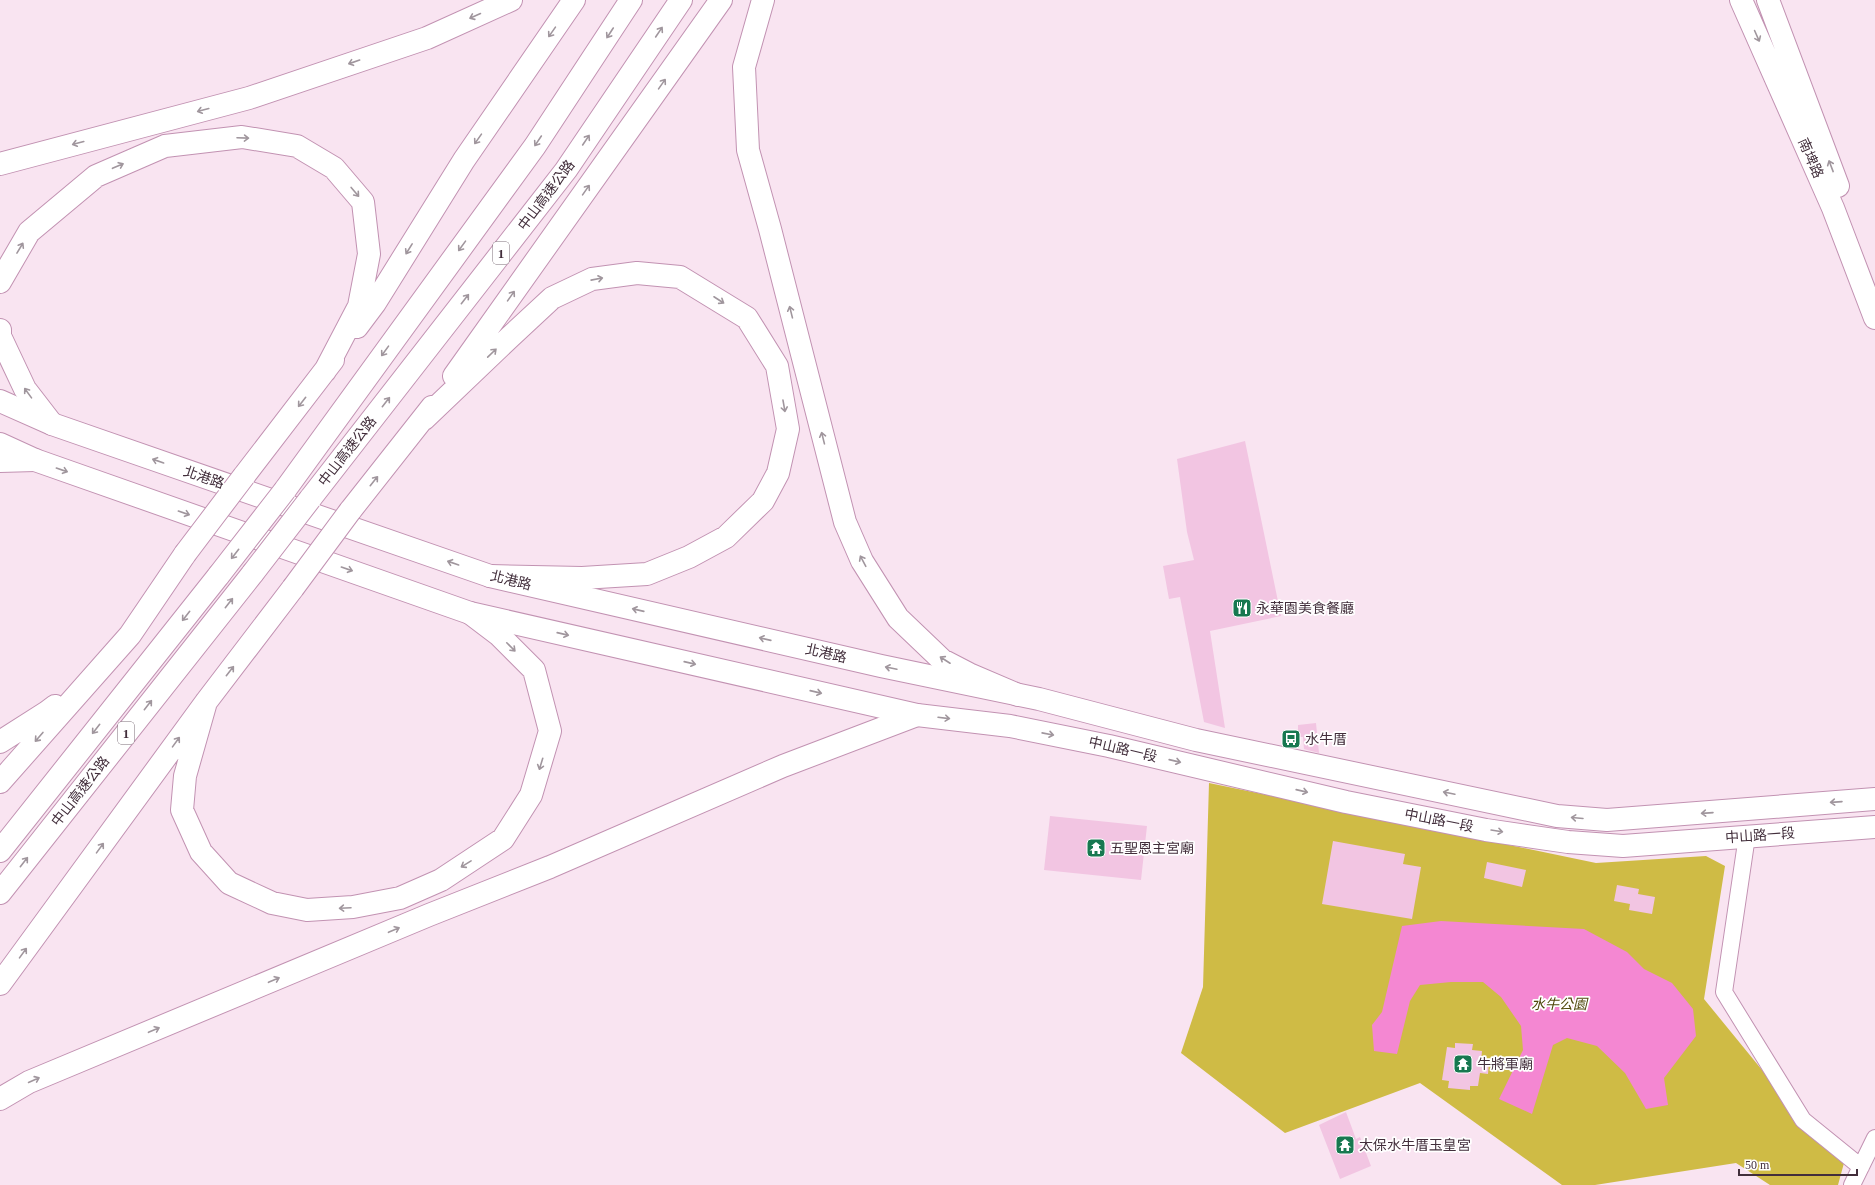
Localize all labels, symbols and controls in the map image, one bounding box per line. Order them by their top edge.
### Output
one-way arrow [470,13,482,20]
one-way arrow [548,26,556,37]
one-way arrow [606,27,614,38]
one-way arrow [655,27,663,38]
one-way arrow [1754,29,1761,41]
one-way arrow [348,59,360,67]
one-way arrow [658,79,666,90]
one-way arrow [197,107,210,114]
one-way arrow [474,133,482,144]
one-way arrow [582,134,590,145]
one-way arrow [236,135,249,142]
one-way arrow [534,135,542,146]
street label: 南埤路 [1795,136,1827,180]
one-way arrow [71,140,84,147]
street label: 中山高速公路 [514,157,578,233]
one-way arrow [1826,160,1834,172]
one-way arrow [111,162,123,169]
one-way arrow [582,185,590,196]
one-way arrow [351,187,360,198]
one-way arrow [458,241,466,252]
one-way arrow [16,242,24,254]
road number: 1 [493,242,509,264]
one-way arrow [405,243,413,254]
one-way arrow [590,275,603,283]
one-way arrow [507,291,515,302]
one-way arrow [461,293,470,304]
one-way arrow [714,296,725,304]
one-way arrow [787,306,794,319]
one-way arrow [381,346,389,357]
one-way arrow [487,348,497,358]
one-way arrow [24,388,32,399]
one-way arrow [297,396,306,407]
one-way arrow [381,396,390,407]
one-way arrow [780,399,788,412]
street label: 中山高速公路 [315,413,379,489]
one-way arrow [819,432,827,445]
one-way arrow [153,457,165,465]
street label: 北港路 [182,463,226,491]
one-way arrow [55,466,67,474]
one-way arrow [370,475,379,486]
one-way arrow [178,509,190,517]
one-way arrow [231,548,239,559]
one-way arrow [858,555,866,567]
one-way arrow [448,559,460,567]
one-way arrow [340,566,352,574]
street label: 北港路 [489,567,533,593]
restaurant icon: 永華園美食餐廳 [1231,597,1253,619]
one-way arrow [224,598,233,609]
place label: 永華園美食餐廳 [1256,600,1354,616]
one-way arrow [632,605,645,613]
one-way arrow [181,611,190,622]
one-way arrow [556,630,569,638]
one-way arrow [758,635,771,642]
street label: 北港路 [804,640,848,666]
one-way arrow [506,642,516,652]
one-way arrow [939,656,950,664]
one-way arrow [683,659,696,667]
one-way arrow [885,664,898,672]
one-way arrow [225,665,234,676]
one-way arrow [810,688,823,696]
one-way arrow [144,700,152,711]
one-way arrow [937,714,950,722]
road number: 1 [118,722,134,744]
one-way arrow [92,724,101,735]
bus stop icon: 水牛厝 [1280,728,1302,750]
one-way arrow [1041,730,1054,738]
one-way arrow [34,732,44,742]
place label: 水牛厝 [1305,732,1347,747]
street label: 中山路一段 [1087,734,1159,765]
one-way arrow [172,737,180,748]
street label: 中山高速公路 [48,753,112,829]
one-way arrow [537,757,544,770]
one-way arrow [1168,758,1181,766]
one-way arrow [1295,788,1308,795]
one-way arrow [1443,789,1456,797]
one-way arrow [1830,799,1843,806]
street label: 中山路一段 [1403,806,1475,835]
one-way arrow [1700,809,1713,816]
one-way arrow [1571,814,1584,821]
street label: 中山路一段 [1725,826,1795,845]
one-way arrow [1491,828,1504,836]
temple icon: 五聖恩主宮廟 [1085,837,1107,859]
place label: 五聖恩主宮廟 [1110,841,1194,856]
one-way arrow [95,842,104,853]
one-way arrow [20,857,29,867]
one-way arrow [460,861,472,869]
one-way arrow [339,904,352,911]
one-way arrow [387,926,399,933]
one-way arrow [19,947,27,958]
one-way arrow [267,976,279,983]
park label: 水牛公園 [1531,997,1589,1012]
one-way arrow [147,1026,159,1033]
temple icon: 牛將軍廟 [1452,1053,1474,1075]
place label: 牛將軍廟 [1477,1057,1533,1072]
one-way arrow [28,1076,40,1083]
temple icon: 太保水牛厝玉皇宮 [1334,1134,1356,1156]
place label: 太保水牛厝玉皇宮 [1359,1138,1471,1153]
scale bar [1739,1151,1857,1177]
text: 50 m [1745,1158,1770,1172]

